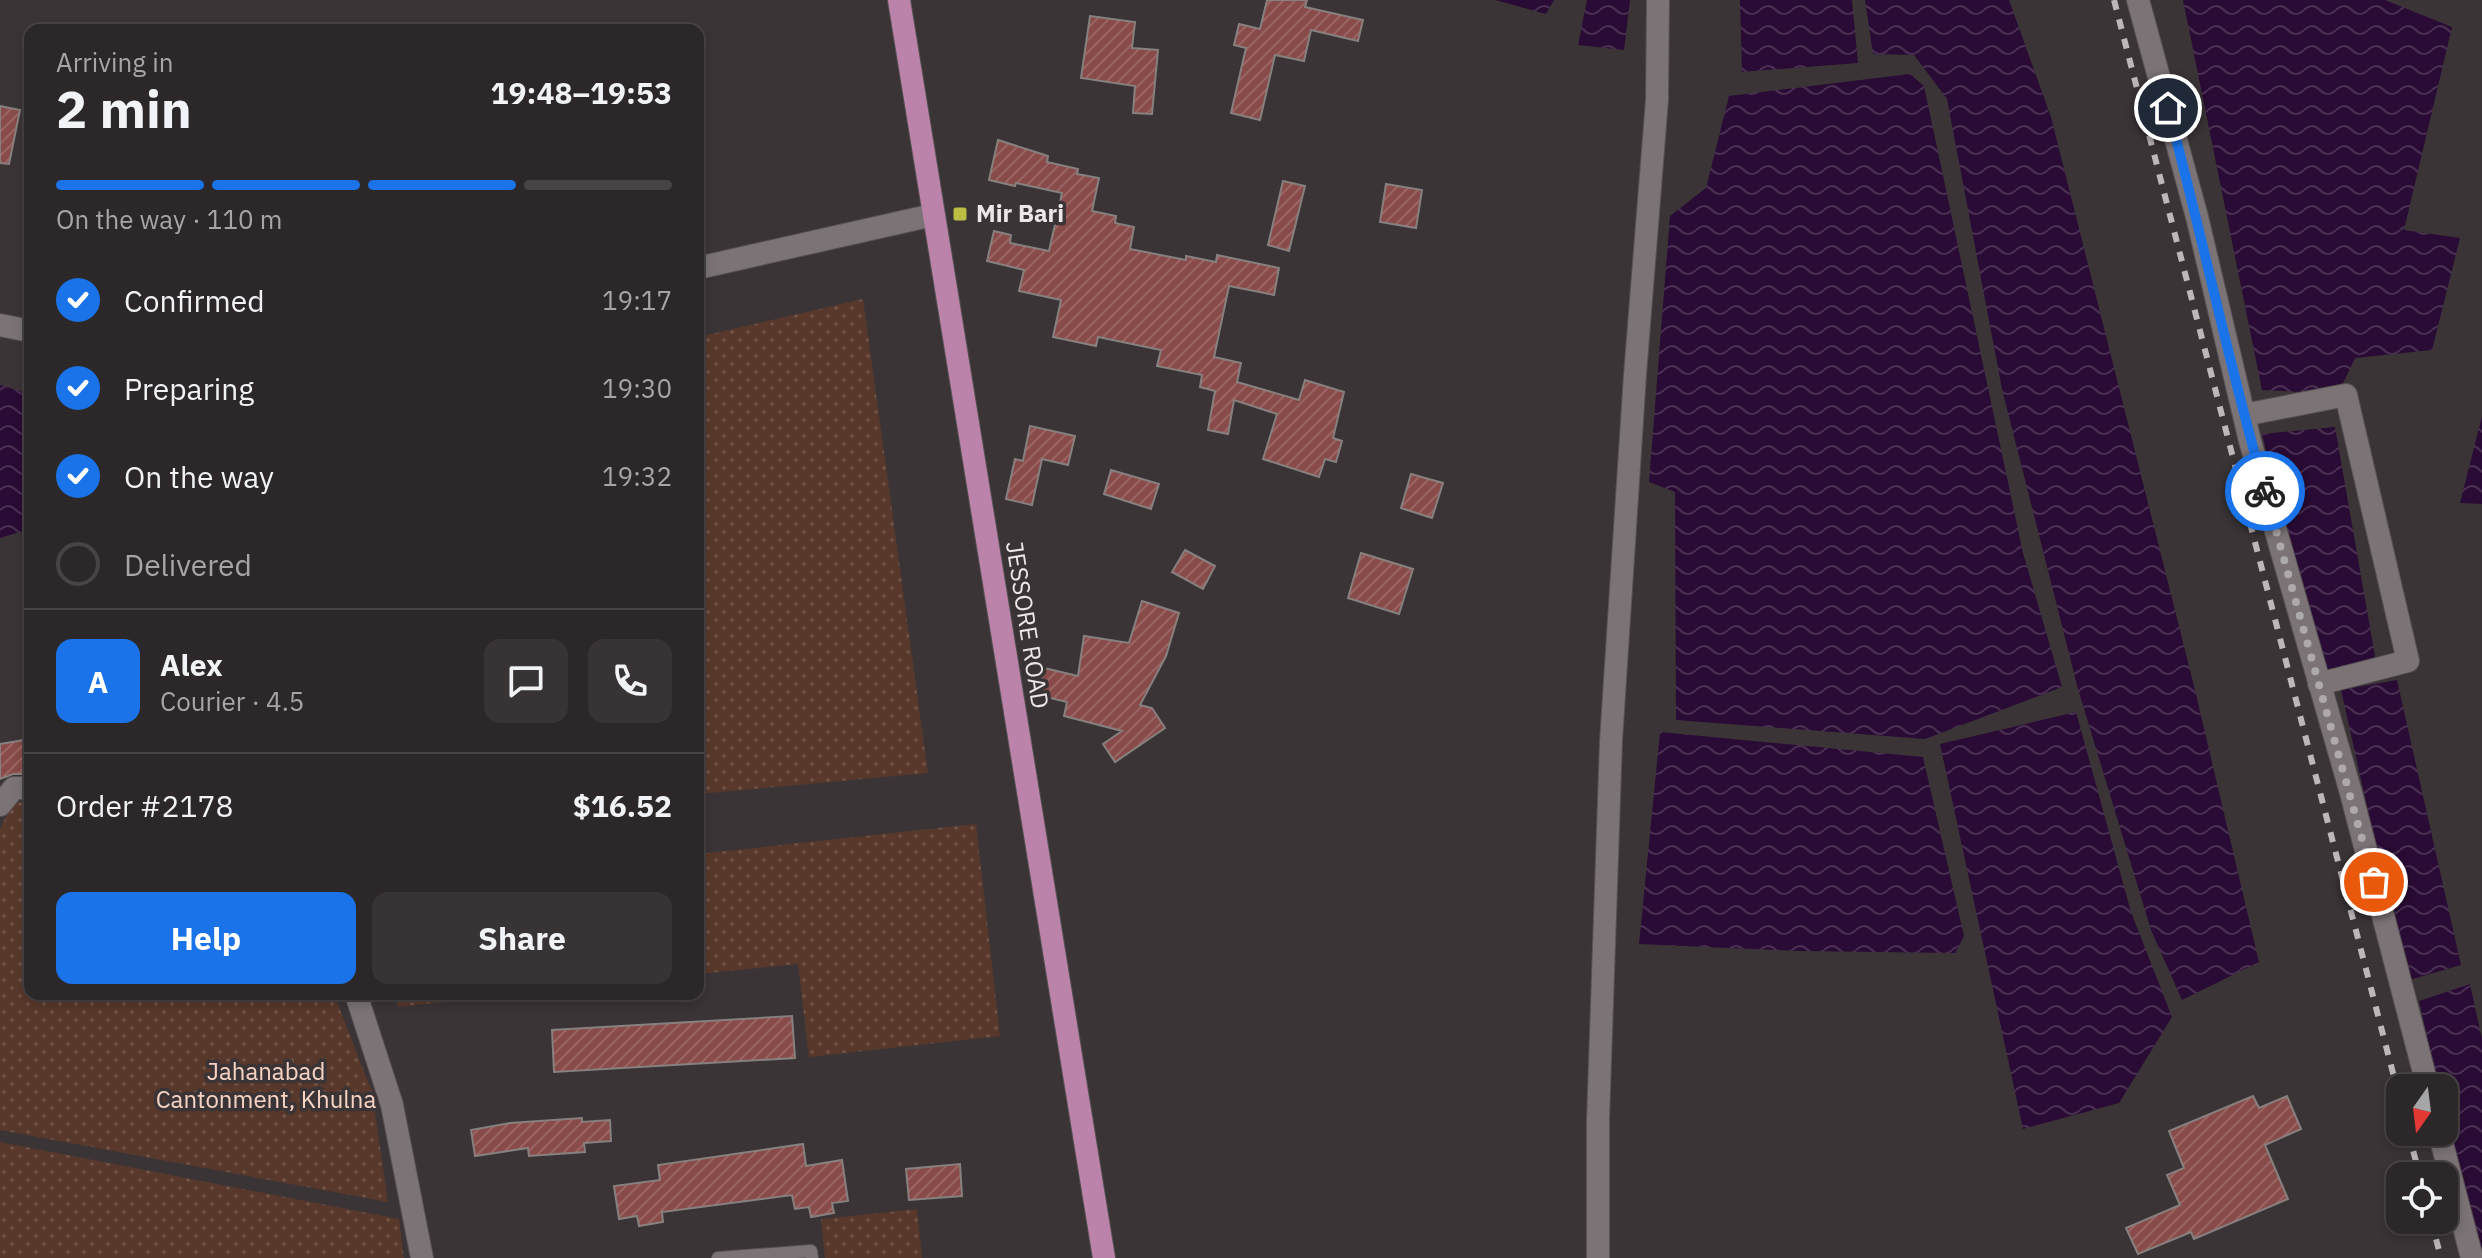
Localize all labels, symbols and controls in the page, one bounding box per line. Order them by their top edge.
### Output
text: Arriving in [56,45,173,79]
text: 19:48–19:53 [491,73,672,112]
pin [2134,74,2202,142]
text: 2 min [56,75,192,142]
icon: home [2146,86,2190,130]
place label: Mir Bari [976,197,1064,229]
text: On the way · 110 m [56,202,282,236]
marker: Mir Bari [951,205,969,223]
icon: check [56,278,100,322]
text: Confirmed [124,281,265,320]
text: 19:17 [602,283,672,317]
icon: check [56,366,100,410]
text: Preparing [124,369,254,408]
text: 19:30 [602,371,672,405]
courier [2225,451,2305,531]
icon: check [56,454,100,498]
text: On the way [124,457,274,496]
text: 19:32 [602,459,672,493]
icon: bike [2243,469,2287,513]
street label: JESSORE ROAD [999,539,1057,711]
text: Delivered [124,545,252,584]
button: chat [484,639,568,723]
button: phone [588,639,672,723]
text: Alex [160,645,223,684]
text: A [88,662,108,701]
text: Courier · 4.5 [160,684,304,718]
text: Order #2178 [56,786,233,825]
text: $16.52 [573,786,672,825]
pin [2340,848,2408,916]
icon: bag [2352,860,2396,904]
button: Help [56,892,356,984]
button: Share [372,892,672,984]
park label: Jahanabad Cantonment, Khulna [156,1055,376,1115]
north arrow [2386,1074,2458,1146]
map controls [2386,1074,2458,1234]
button: locate [2386,1162,2458,1234]

